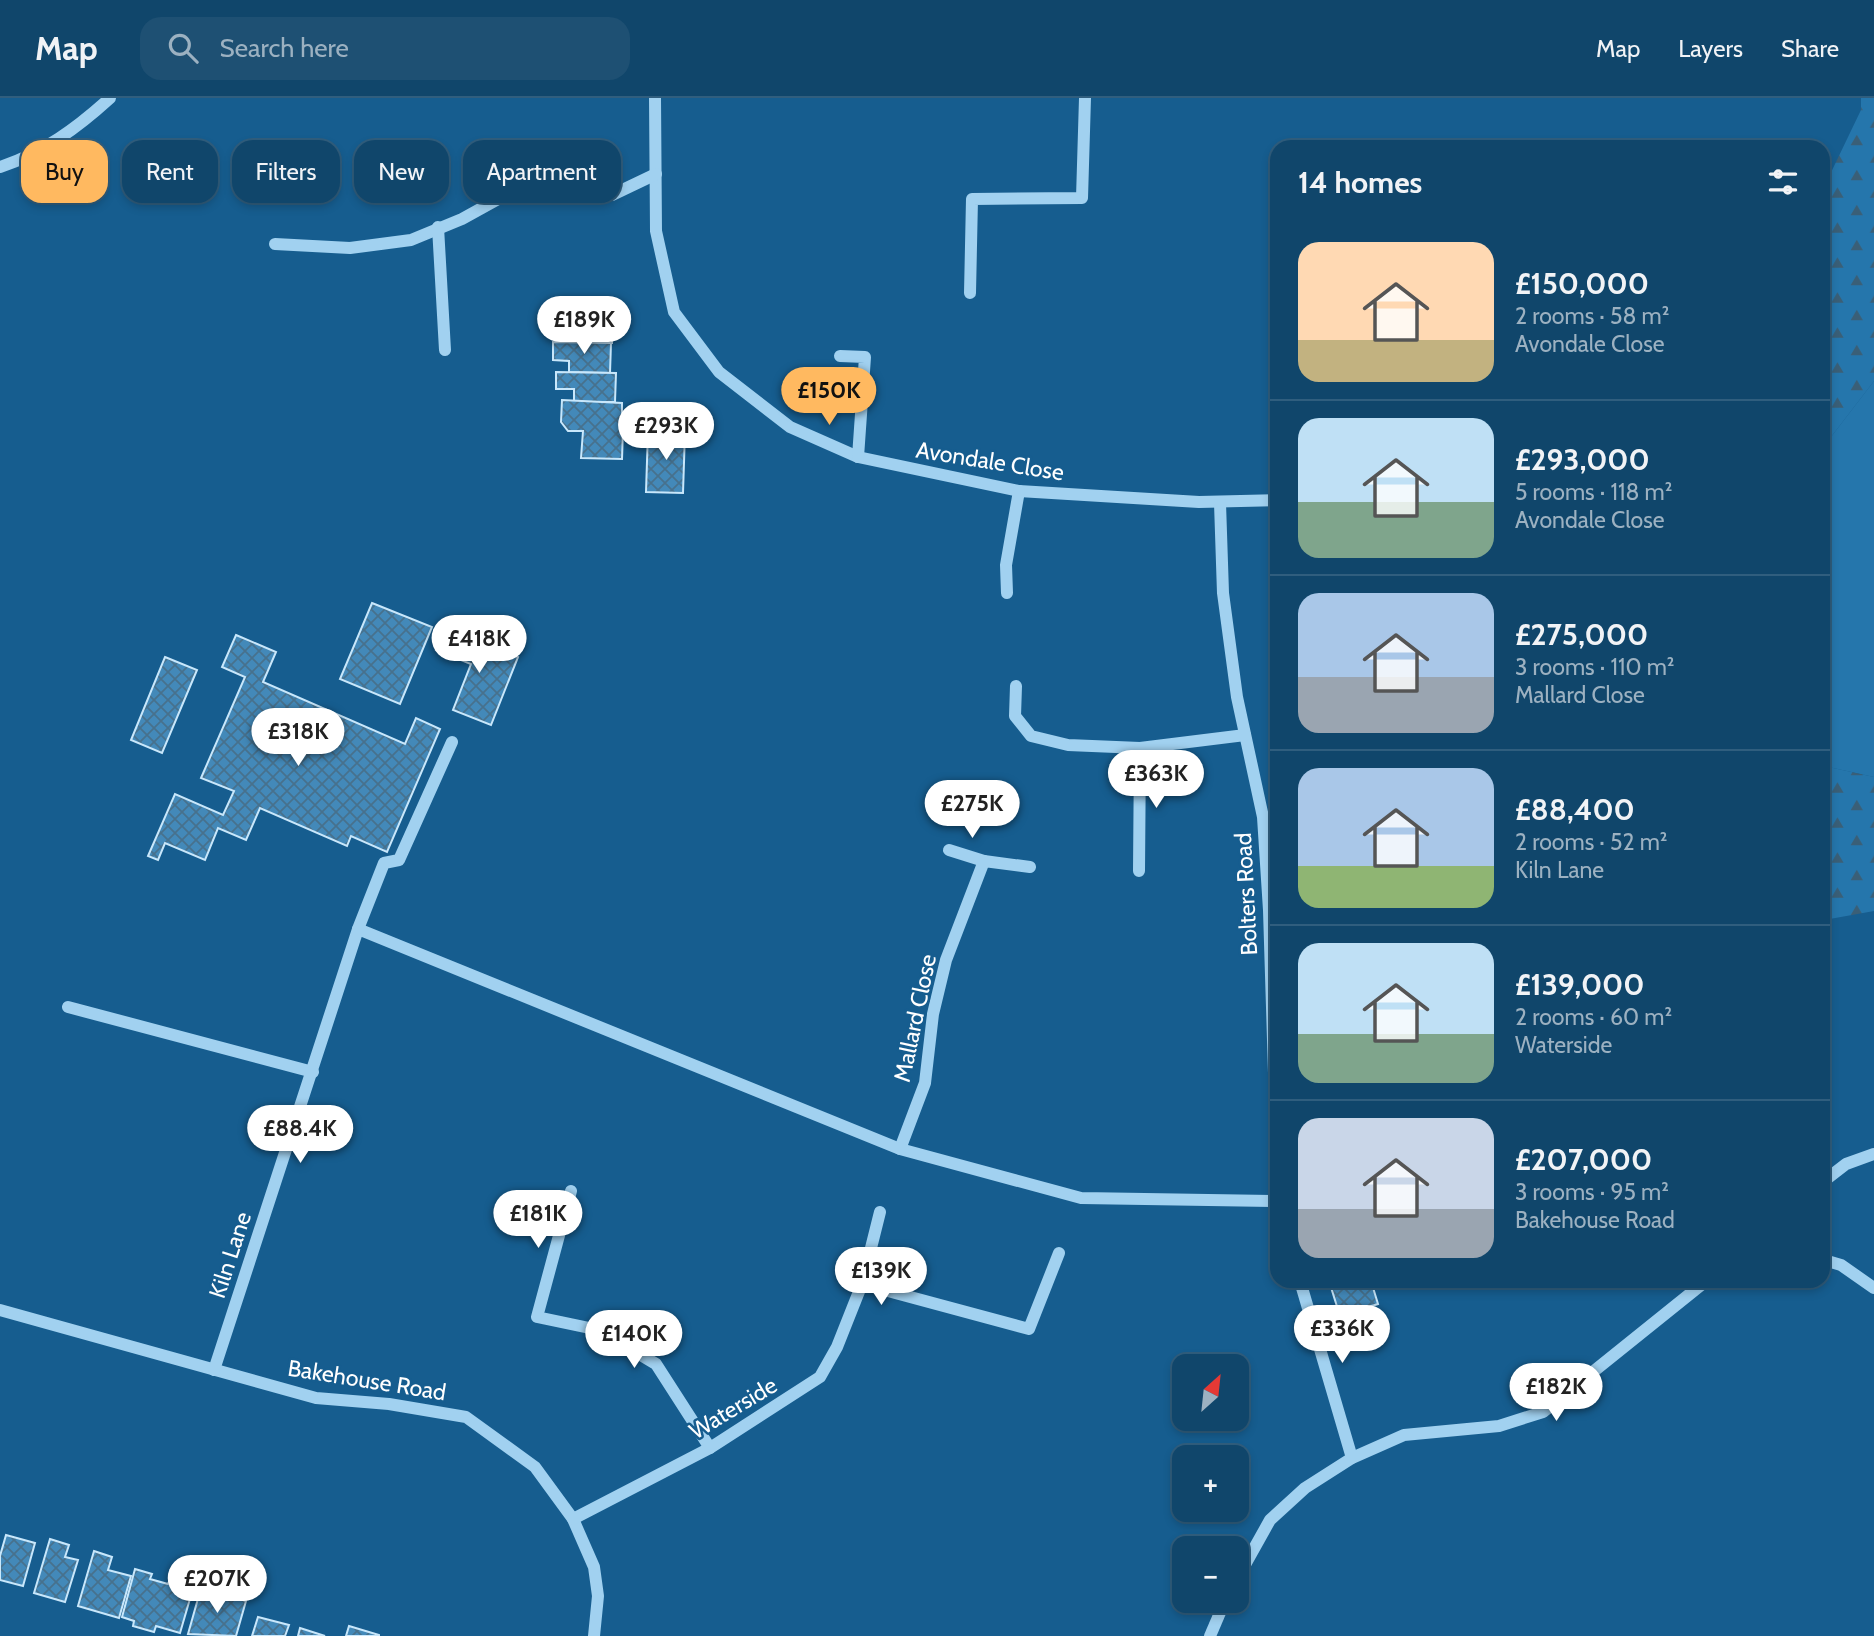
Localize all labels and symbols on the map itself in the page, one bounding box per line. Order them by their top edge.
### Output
pin: £189K [535,296,633,356]
pin: £150K [780,368,878,427]
pin: £293K [617,402,715,462]
street label: Avondale Close [914,435,1066,487]
pin: £418K [430,616,528,675]
pin: £318K [249,708,347,768]
pin: £363K [1107,750,1205,810]
pin: £275K [923,780,1021,840]
street label: Bolters Road [1229,832,1263,956]
street label: Mallard Close [888,951,942,1084]
pin: £88.4K [243,1105,357,1165]
pin: £181K [489,1190,587,1250]
street label: Kiln Lane [203,1208,257,1302]
pin: £139K [832,1248,930,1307]
pin: £336K [1293,1306,1391,1365]
pin: £140K [585,1310,683,1370]
street label: Bakehouse Road [286,1354,448,1406]
north arrow [1172,1354,1250,1432]
pin: £182K [1507,1364,1605,1423]
street label: Waterside [684,1371,782,1445]
pin: £207K [168,1556,266,1615]

